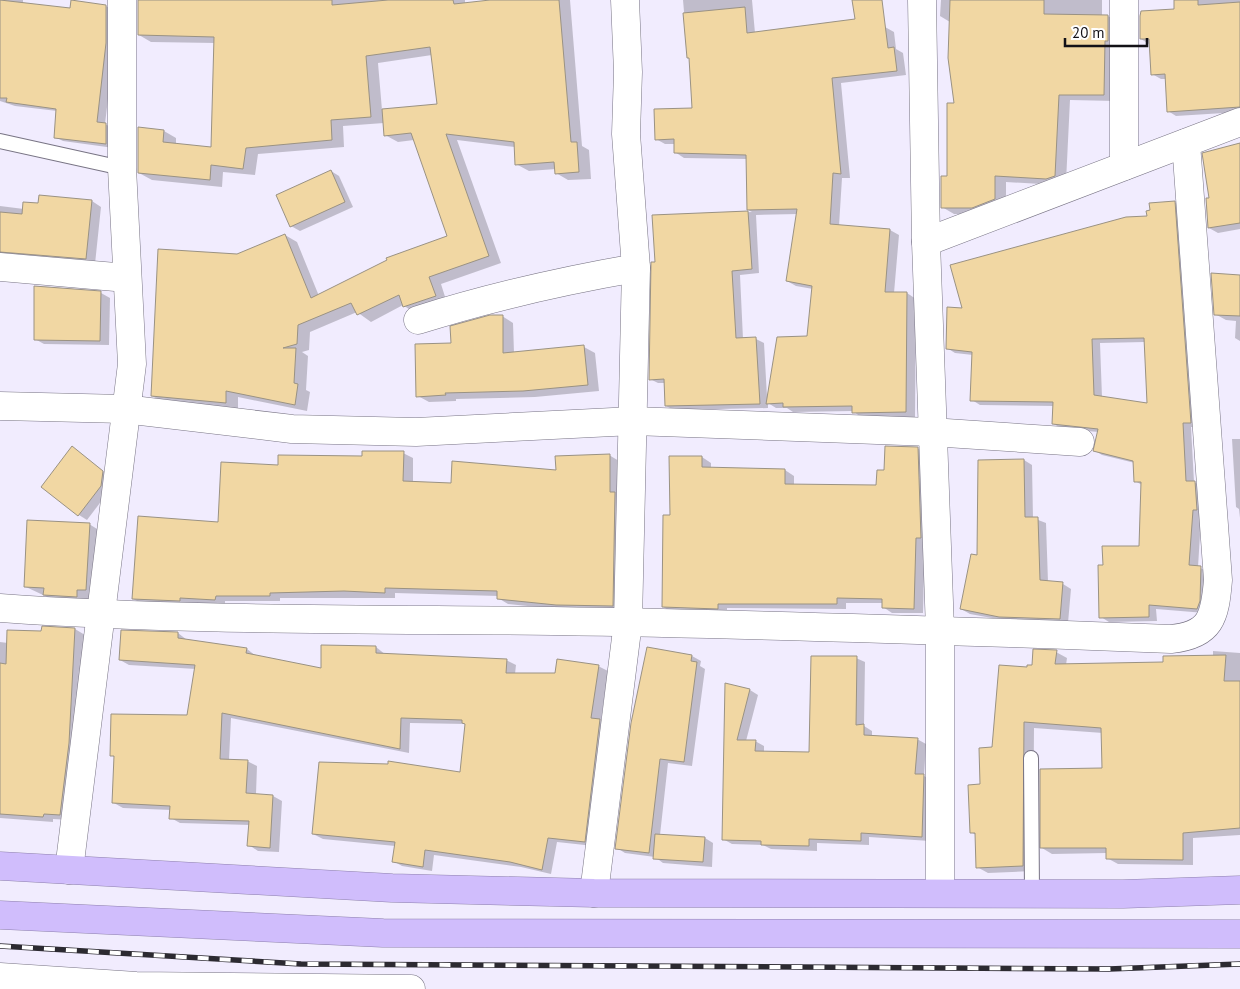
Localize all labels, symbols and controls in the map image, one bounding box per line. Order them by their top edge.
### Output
scale bar [1065,15,1148,47]
text: 20 m [1072,23,1105,42]

